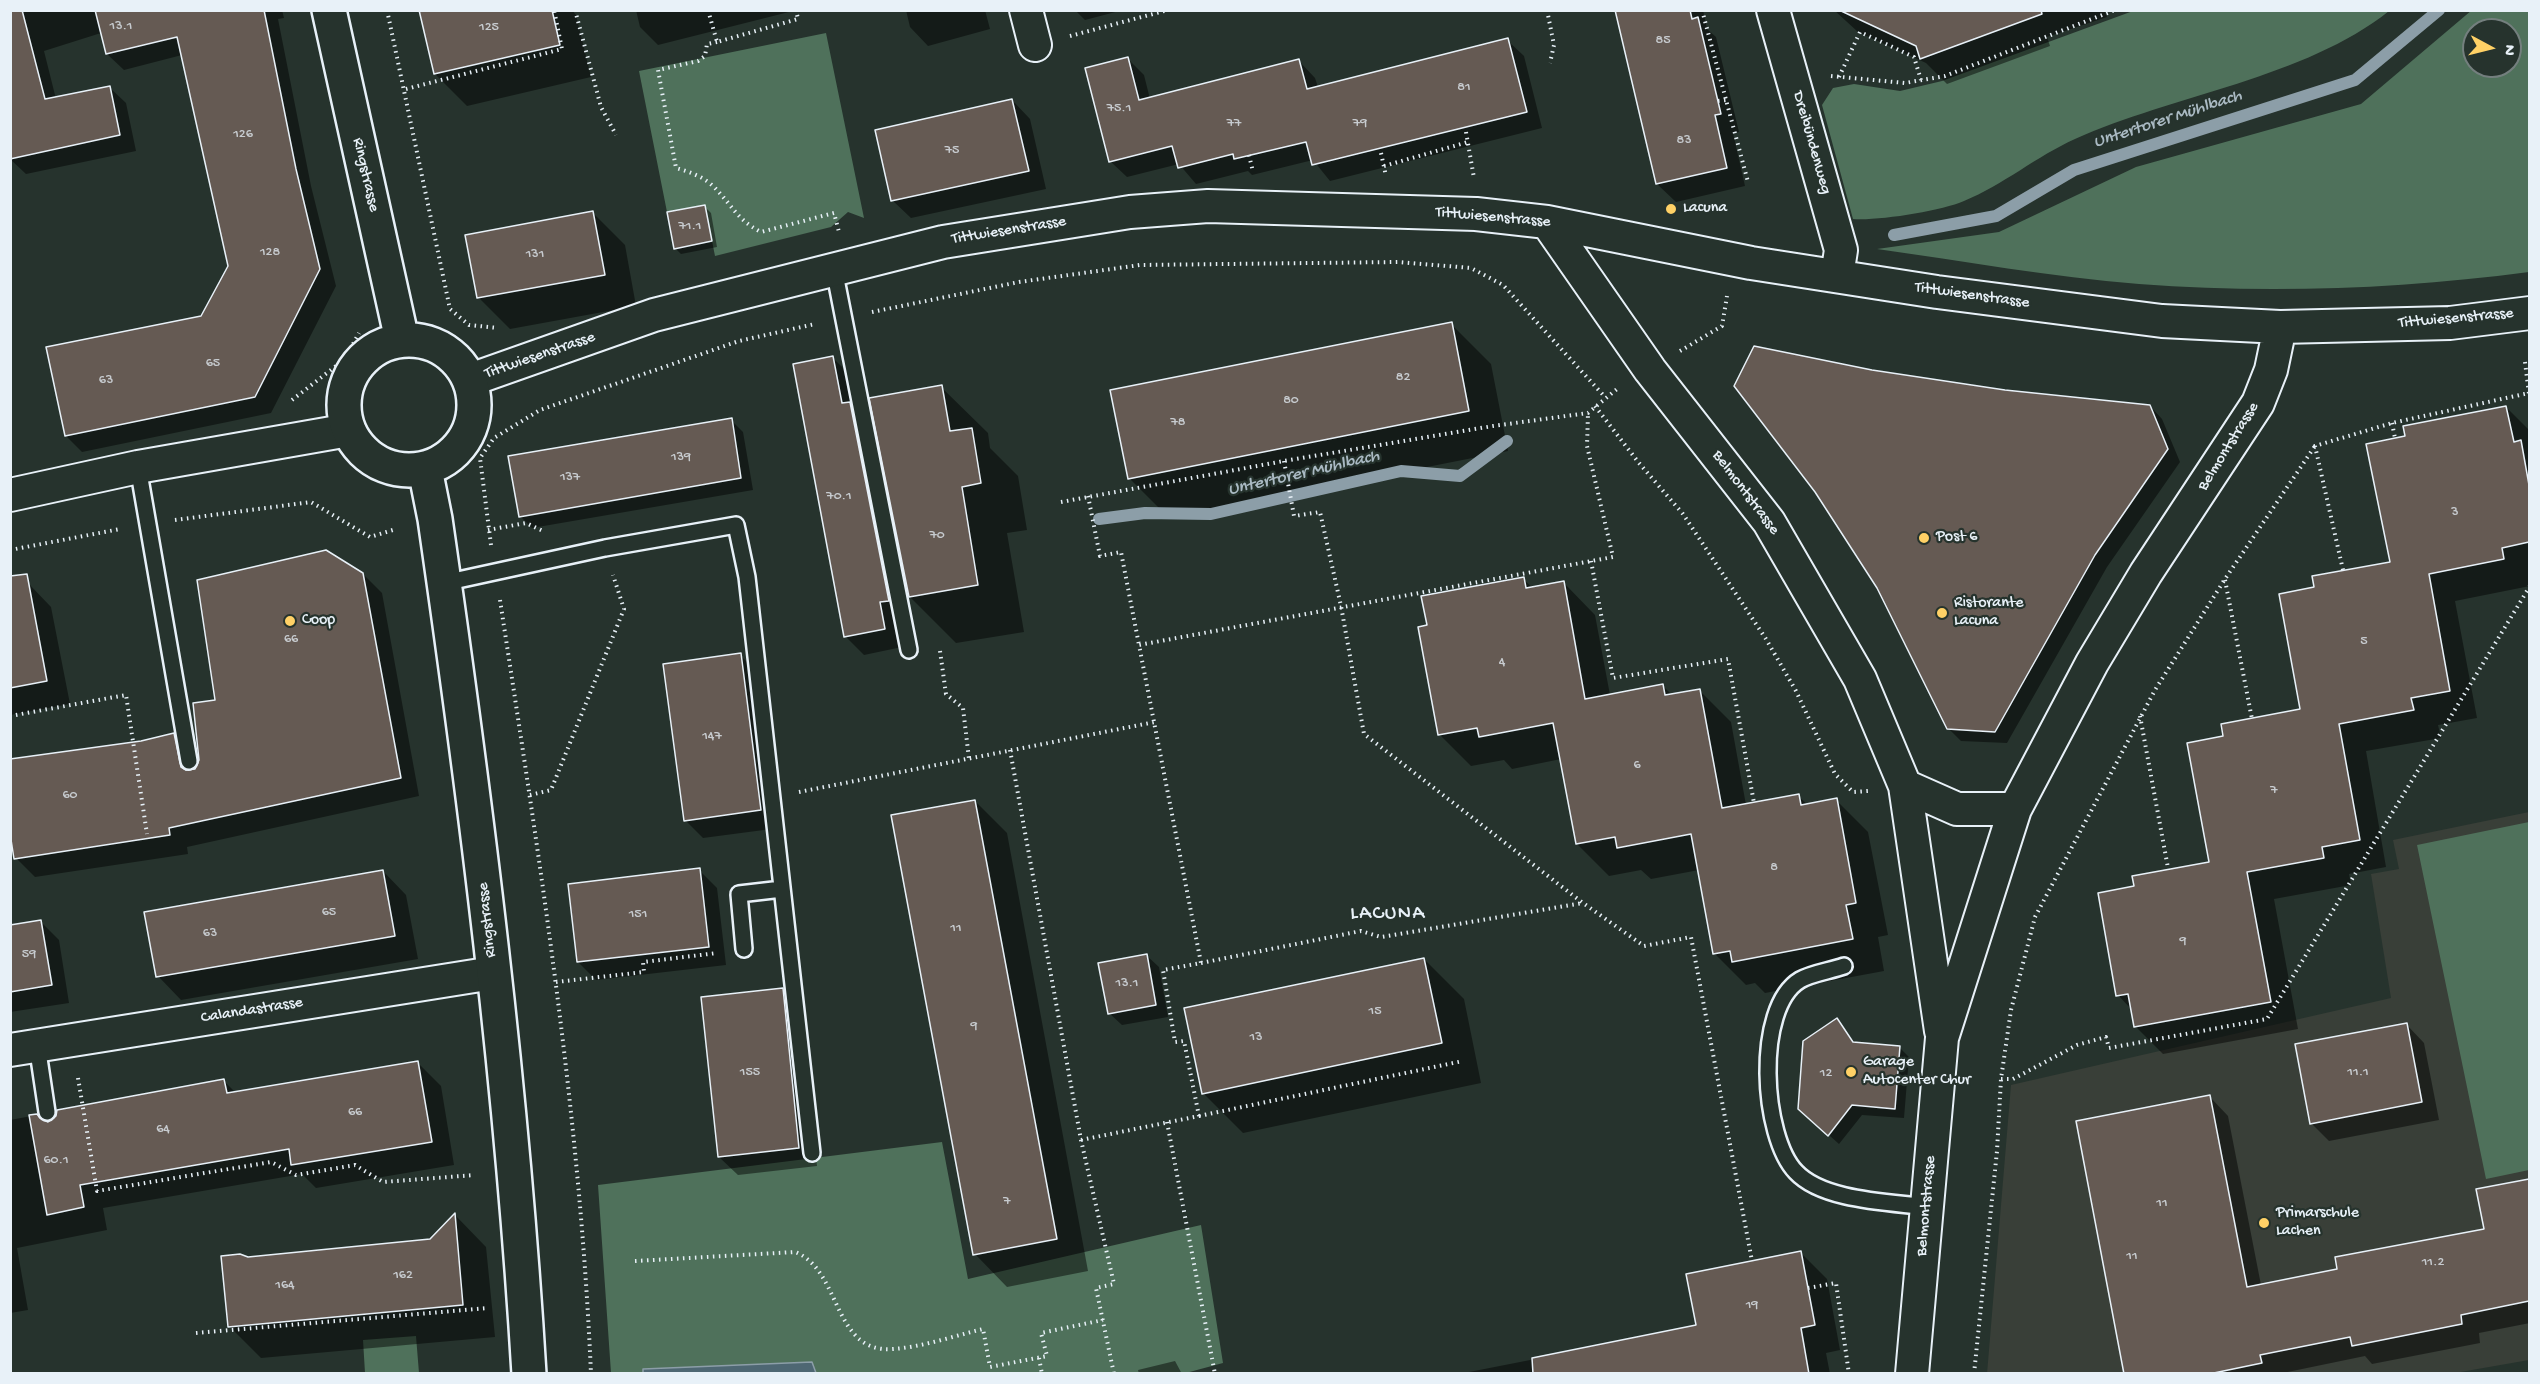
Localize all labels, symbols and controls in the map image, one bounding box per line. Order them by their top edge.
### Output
north arrow [2462,18,2522,78]
house number: 13.1 [110,19,132,35]
house number: 125 [479,20,499,36]
house number: 85 [1655,33,1671,49]
text: N [2498,44,2518,56]
house number: 81 [1457,80,1471,96]
water label: Untertorer Mühlbach [2091,86,2245,154]
street label: Dreibündenweg [1787,89,1835,197]
house number: 75.1 [1107,101,1131,117]
house number: 77 [1227,116,1241,132]
house number: 79 [1353,116,1367,132]
house number: 126 [233,127,253,143]
house number: 83 [1677,133,1691,149]
street label: Ringstrasse [347,136,383,214]
house number: 75 [945,143,959,159]
place label: Lacuna [1683,199,1727,219]
marker: Lacuna [1664,202,1678,216]
street label: Tittwiesenstrasse [1435,203,1551,233]
street label: Tittwiesenstrasse [950,212,1068,250]
house number: 71.1 [679,219,701,235]
house number: 128 [260,245,280,261]
house number: 131 [526,247,544,263]
street label: Tittwiesenstrasse [1913,278,2031,314]
street label: Tittwiesenstrasse [2398,304,2514,334]
street label: Tittwiesenstrasse [482,328,598,384]
house number: 65 [206,356,220,372]
house number: 82 [1396,370,1410,386]
house number: 63 [99,373,113,389]
house number: 80 [1283,393,1299,409]
street label: Belmontstrasse [2194,399,2264,495]
house number: 78 [1171,415,1185,431]
water label: Untertorer Mühlbach [1226,446,1382,502]
street label: Belmontstrasse [1707,447,1783,539]
house number: 139 [671,450,691,466]
house number: 137 [560,470,580,486]
house number: 70.1 [826,489,852,505]
house number: 3 [2451,505,2459,521]
house number: 70 [929,528,945,544]
place label: Post 6 [1936,528,1977,548]
marker: Post 6 [1917,531,1931,545]
place label: Ristorante Lacuna [1954,594,2024,632]
marker: Ristorante Lacuna [1935,606,1949,620]
place label: Coop [302,611,335,631]
marker: Coop [283,614,297,628]
house number: 66 [284,632,298,648]
house number: 5 [2360,634,2368,650]
house number: 4 [1499,655,1505,671]
house number: 147 [702,729,722,745]
house number: 6 [1633,758,1641,774]
house number: 7 [2270,783,2278,799]
house number: 60 [62,788,78,804]
house number: 8 [1770,860,1778,876]
street label: Ringstrasse [475,881,501,959]
district label: LACUNA [1350,903,1426,927]
house number: 65 [322,905,336,921]
house number: 151 [629,907,647,923]
house number: 11 [950,921,962,937]
house number: 63 [203,926,217,942]
house number: 9 [2179,934,2187,950]
house number: 59 [22,947,36,963]
house number: 13.1 [1116,976,1138,992]
street label: Calandastrasse [200,993,304,1029]
house number: 15 [1368,1004,1382,1020]
house number: 9 [970,1019,978,1035]
house number: 13 [1250,1030,1262,1046]
place label: Garage Autocenter Chur [1863,1053,1971,1091]
house number: 155 [740,1065,760,1081]
marker: Garage Autocenter Chur [1844,1065,1858,1079]
house number: 11.1 [2347,1065,2369,1081]
house number: 12 [1820,1066,1832,1082]
house number: 66 [348,1105,362,1121]
house number: 64 [156,1122,170,1138]
house number: 60.1 [43,1153,69,1169]
street label: Belmontstrasse [1913,1155,1941,1257]
house number: 7 [1003,1194,1011,1210]
house number: 11 [2156,1196,2168,1212]
place label: Primarschule Lachen [2276,1204,2359,1242]
marker: Primarschule Lachen [2257,1216,2271,1230]
house number: 11 [2126,1249,2138,1265]
house number: 11.2 [2422,1255,2444,1271]
house number: 162 [393,1268,413,1284]
house number: 164 [275,1278,295,1294]
house number: 19 [1746,1298,1758,1314]

